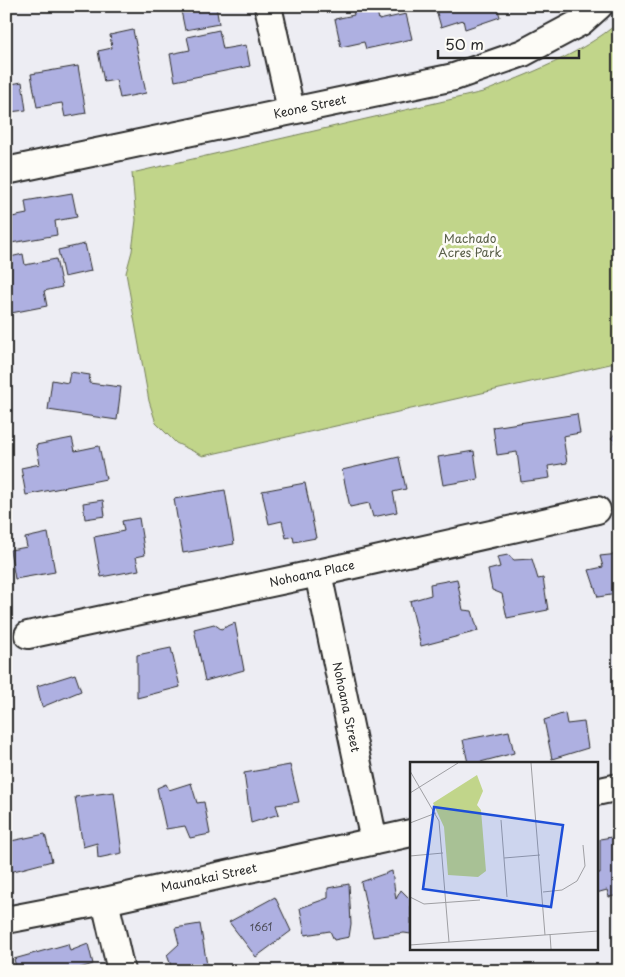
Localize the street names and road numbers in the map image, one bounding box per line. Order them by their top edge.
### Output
street label: Keone Street [272,90,348,122]
street label: Nohoana Place [268,555,356,591]
street label: Nohoana Street [329,660,365,754]
street label: Maunakai Street [159,858,258,896]

